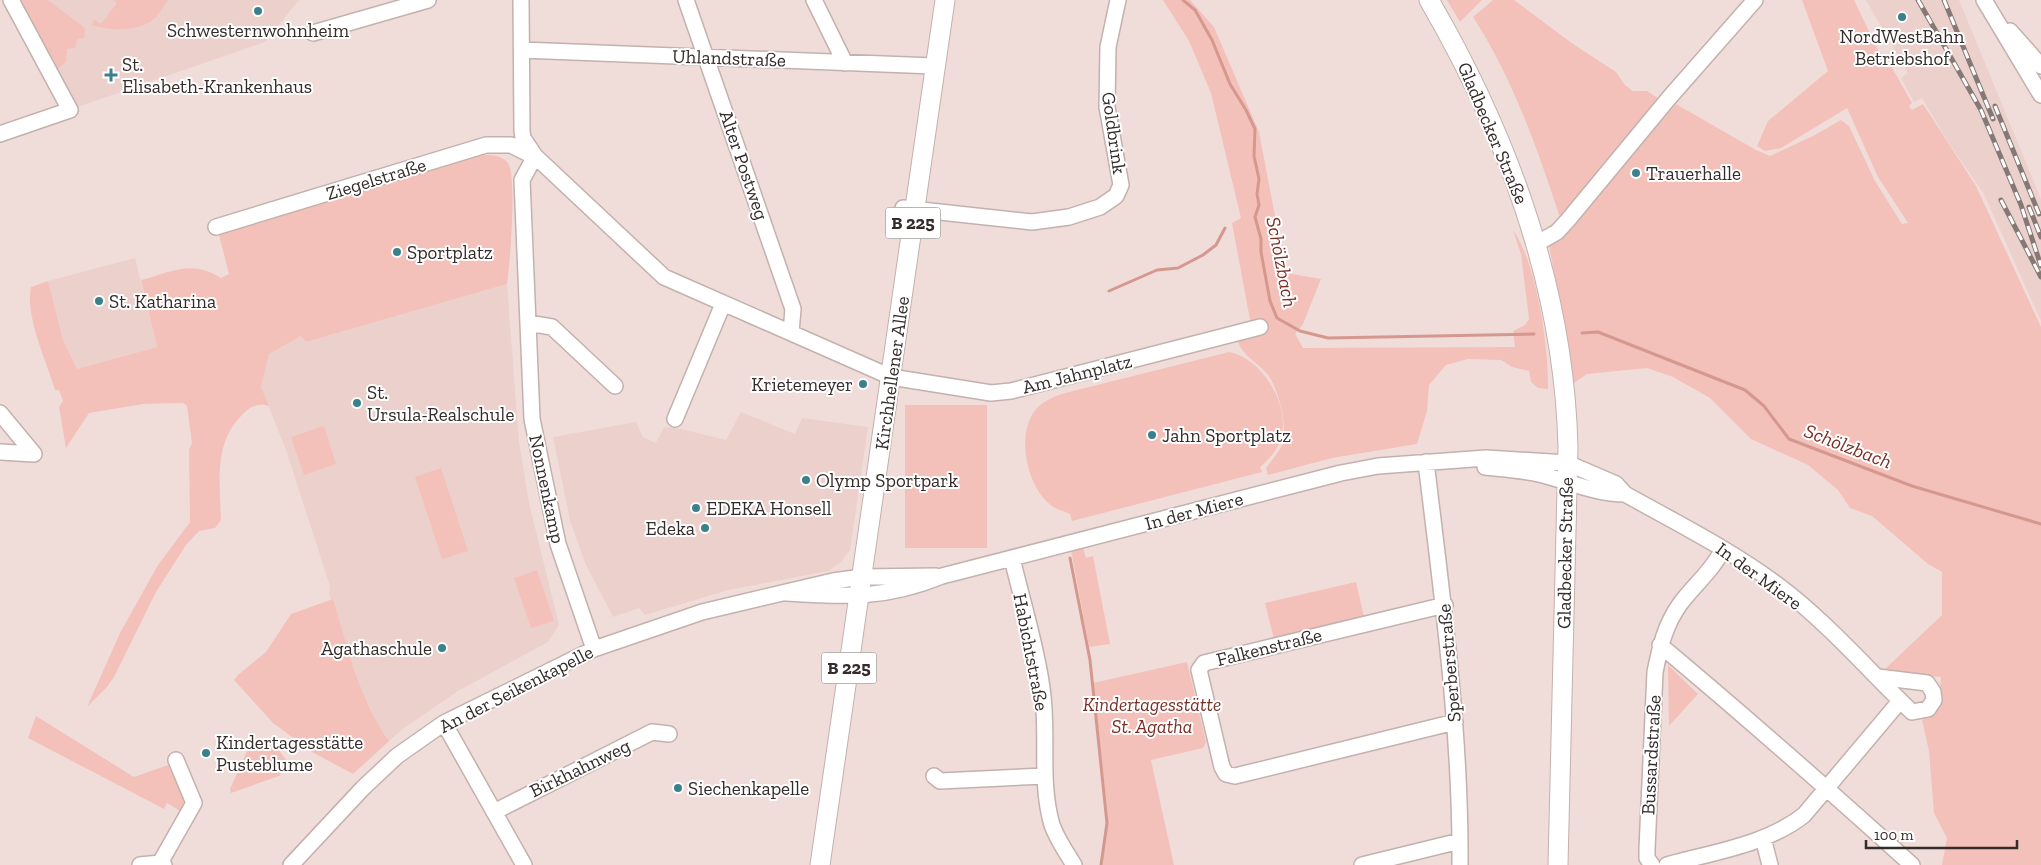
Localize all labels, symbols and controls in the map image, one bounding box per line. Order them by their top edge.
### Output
marker: Schwesternwohnheim [252,5,264,17]
marker: NordWestBahn Betriebshof [1896,11,1908,23]
place label: Schwesternwohnheim [167,19,350,42]
place label: NordWestBahn Betriebshof [1840,25,1965,70]
street label: Uhlandstraße [672,45,786,71]
place label: St. Elisabeth-Krankenhaus [122,53,312,98]
street label: Gladbecker Straße [1453,59,1533,207]
marker: St. Elisabeth-Krankenhaus [104,68,118,82]
street label: Goldbrink [1097,91,1131,176]
street label: Alter Postweg [714,107,774,223]
street label: Ziegelstraße [323,153,429,205]
place label: Trauerhalle [1646,162,1741,185]
marker: Trauerhalle [1630,167,1642,179]
road number: B 225 [886,208,940,238]
water label: Schölzbach [1261,215,1303,309]
place label: Sportplatz [407,241,493,264]
marker: Sportplatz [391,246,403,258]
place label: St. Katharina [109,290,216,313]
marker: St. Katharina [93,295,105,307]
street label: Kirchhellener Allee [870,295,914,451]
street label: Am Jahnplatz [1020,349,1134,399]
place label: Krietemeyer [751,373,853,396]
marker: Krietemeyer [857,378,869,390]
place label: St. Ursula-Realschule [367,381,514,426]
marker: St. Ursula-Realschule [351,397,363,409]
water label: Schölzbach [1801,418,1895,474]
place label: Jahn Sportplatz [1162,424,1291,447]
marker: Jahn Sportplatz [1146,429,1158,441]
street label: Nonnenkamp [524,432,570,546]
place label: Olymp Sportpark [816,469,958,492]
marker: Olymp Sportpark [800,474,812,486]
street label: Gladbecker Straße [1552,477,1578,629]
street label: In der Miere [1142,487,1246,535]
place label: EDEKA Honsell [706,497,832,520]
marker: EDEKA Honsell [690,502,702,514]
place label: Edeka [645,517,695,540]
marker: Edeka [699,522,711,534]
street label: In der Miere [1712,537,1807,615]
street label: Habichtstraße [1008,591,1054,713]
street label: Sperberstraße [1432,603,1466,723]
street label: Falkenstraße [1214,623,1324,671]
place label: Agathaschule [321,637,432,660]
street label: An der Seikenkapelle [435,640,597,738]
marker: Agathaschule [436,642,448,654]
road number: B 225 [822,652,876,684]
park label: Kindertagesstätte St. Agatha [1083,693,1221,738]
street label: Bussardstraße [1636,694,1666,816]
place label: Kindertagesstätte Pusteblume [216,731,363,776]
street label: Birkhahnweg [526,733,635,802]
marker: Kindertagesstätte Pusteblume [200,747,212,759]
place label: Siechenkapelle [688,777,809,800]
marker: Siechenkapelle [672,782,684,794]
scale bar [1866,818,2017,850]
text: 100 m [1874,826,1913,844]

